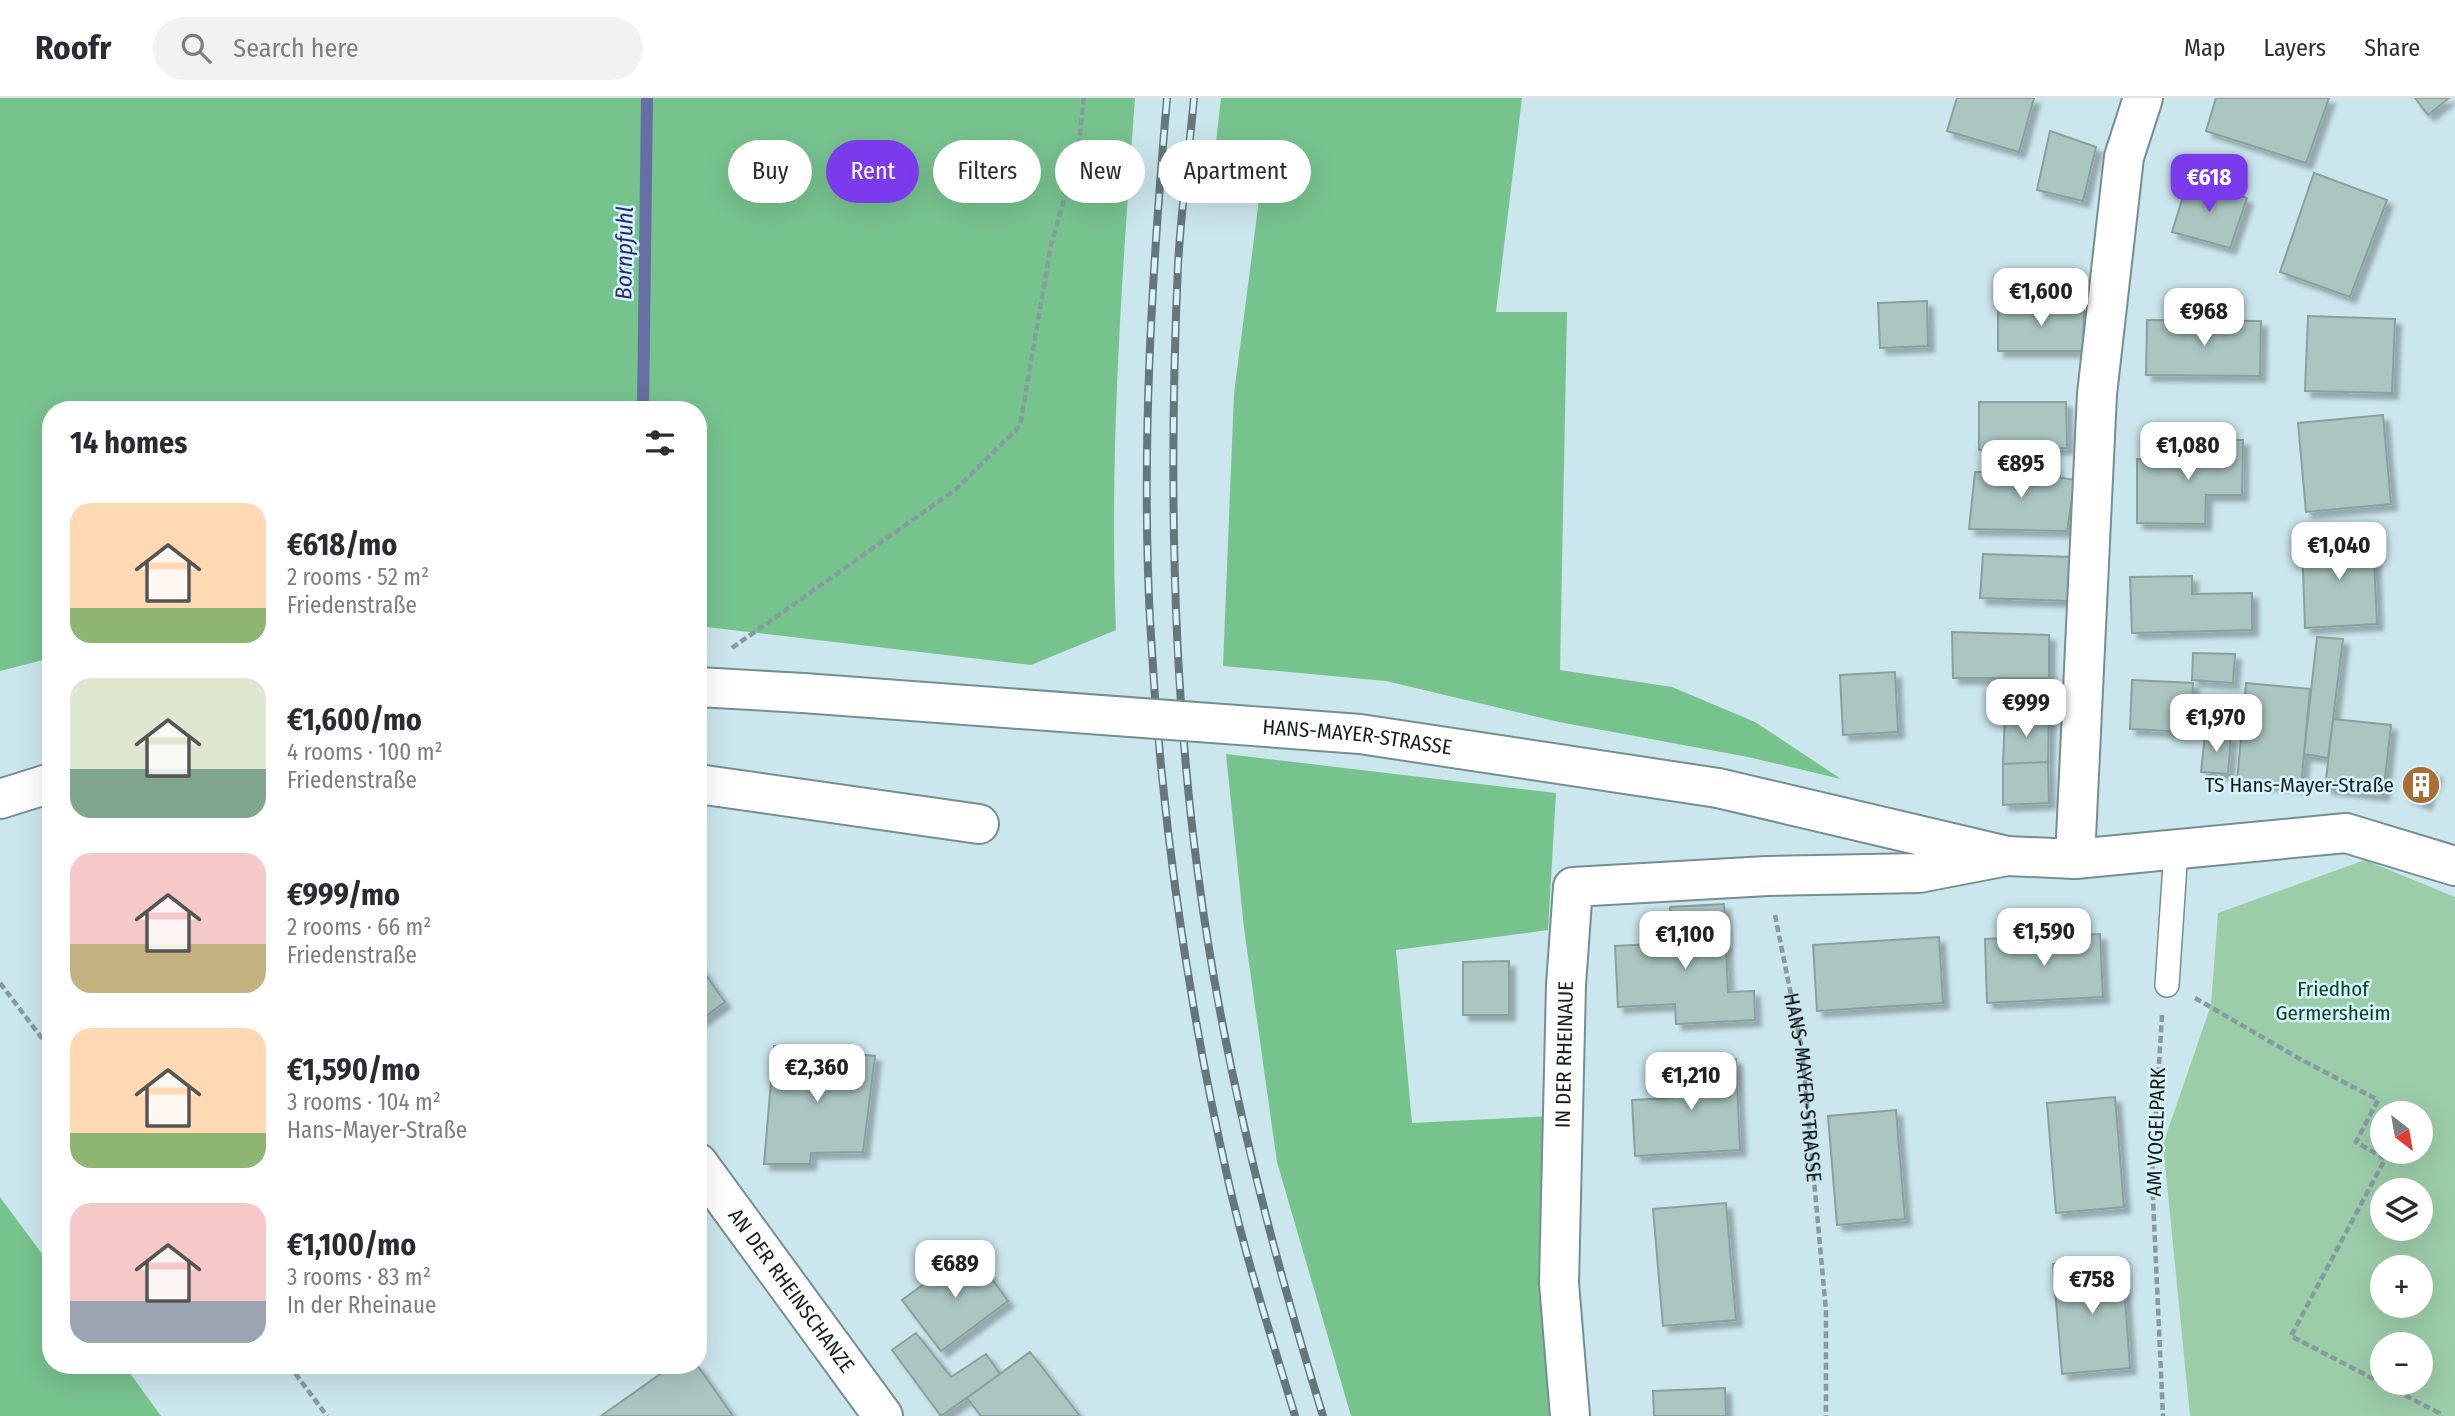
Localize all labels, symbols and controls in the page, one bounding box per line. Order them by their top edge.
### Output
search box [153,17,643,80]
text: Roofr [35,28,111,68]
icon: search [177,29,215,67]
text: Search here [233,33,359,64]
text: Map [2184,34,2226,62]
text: Layers [2264,34,2326,62]
text: Share [2364,34,2420,62]
chip: Buy [728,140,812,203]
chip: Rent [826,140,919,203]
chip: Filters [933,140,1041,203]
chip: New [1055,140,1145,203]
chip: Apartment [1159,140,1311,203]
pin: €618 [2168,155,2250,214]
text: €618 [2187,163,2231,191]
water label: Bornpfuhl [609,206,639,300]
pin: €1,600 [1984,268,2098,328]
text: €1,600 [2009,277,2073,305]
pin: €968 [2163,288,2245,348]
text: €968 [2180,297,2228,325]
pin: €1,080 [2131,422,2245,482]
icon: filters [641,424,679,462]
text: 14 homes [70,425,187,461]
text: €1,080 [2156,431,2220,459]
pin: €895 [1980,440,2062,500]
text: €895 [1997,449,2045,477]
pin: €1,040 [2282,522,2396,582]
text: €618/mo [287,527,397,563]
icon: home [126,531,210,615]
text: €1,040 [2307,531,2371,559]
text: 2 rooms · 52 m² [287,563,429,591]
text: Friedenstraße [287,591,417,619]
pin: €999 [1985,680,2067,739]
text: €999 [2002,688,2050,716]
pin: €1,970 [2159,694,2273,754]
text: €1,600/mo [287,702,422,738]
text: €1,970 [2186,703,2246,731]
icon: home [126,706,210,790]
street label: HANS-MAYER-STRASSE [1262,714,1454,761]
text: 4 rooms · 100 m² [287,738,443,766]
building icon: TS Hans-Mayer-Straße [2400,764,2442,806]
text: Friedenstraße [287,766,417,794]
place label: TS Hans-Mayer-Straße [2205,772,2394,798]
text: €999/mo [287,877,400,913]
icon: home [126,881,210,965]
pin: €1,590 [1987,908,2101,968]
pin: €1,100 [1628,912,1742,971]
text: 2 rooms · 66 m² [287,913,431,941]
text: €1,590 [2013,917,2075,945]
text: €1,100 [1655,920,1715,948]
text: Friedenstraße [287,941,417,969]
park label: Friedhof Germersheim [2275,976,2391,1026]
street label: IN DER RHEINAUE [1550,981,1579,1128]
street label: HANS-MAYER-STRASSE [1778,991,1827,1183]
pin: €2,360 [760,1044,874,1104]
text: €1,590/mo [287,1052,420,1088]
pin: €1,210 [1634,1052,1748,1112]
text: €2,360 [785,1053,849,1081]
icon: home [126,1056,210,1140]
text: €1,210 [1661,1061,1721,1089]
street label: AM VOGELPARK [2141,1066,2171,1197]
text: 3 rooms · 104 m² [287,1088,441,1116]
north arrow [2370,1101,2432,1164]
map controls [2370,1101,2433,1395]
text: Hans-Mayer-Straße [287,1116,467,1144]
button: layers [2370,1178,2433,1241]
street label: AN DER RHEINSCHANZE [723,1203,860,1378]
text: €1,100/mo [287,1227,416,1263]
icon: home [126,1231,210,1315]
pin: €689 [914,1240,996,1300]
text: €689 [931,1249,979,1277]
button: + [2370,1255,2433,1318]
pin: €758 [2051,1256,2133,1316]
text: 3 rooms · 83 m² [287,1263,431,1291]
text: €758 [2069,1265,2115,1293]
text: In der Rheinaue [287,1291,436,1319]
button: − [2370,1332,2433,1395]

